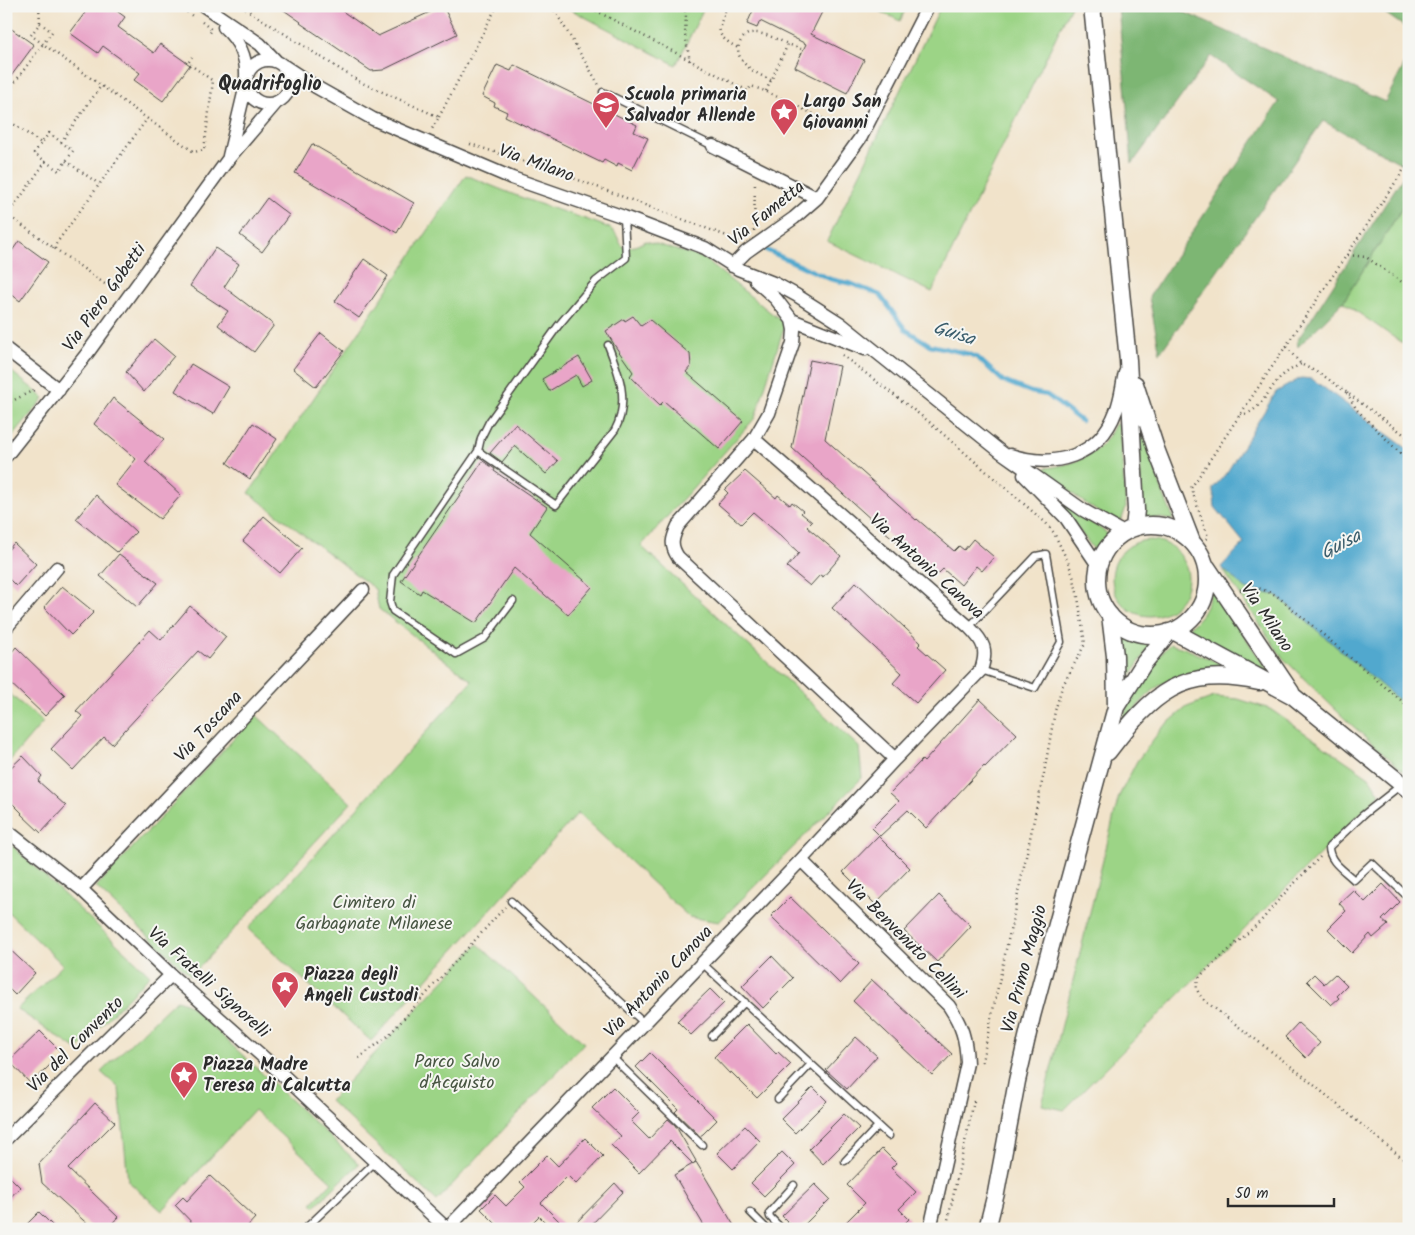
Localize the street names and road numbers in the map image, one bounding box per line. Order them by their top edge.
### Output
street label: Via Milano [494,137,578,191]
street label: Via Fametta [722,174,812,254]
street label: Via Piero Gobetti [56,237,155,358]
street label: Via Antonio Canova [862,507,990,627]
street label: Via Milano [1232,577,1300,659]
street label: Via Toscana [168,684,250,770]
street label: Via Benvenuto Cellini [838,873,973,1008]
street label: Via Primo Maggio [994,902,1056,1036]
street label: Via Antonio Canova [597,919,721,1045]
street label: Via Fratelli Signorelli [140,920,276,1046]
street label: Via del Convento [21,990,131,1100]

